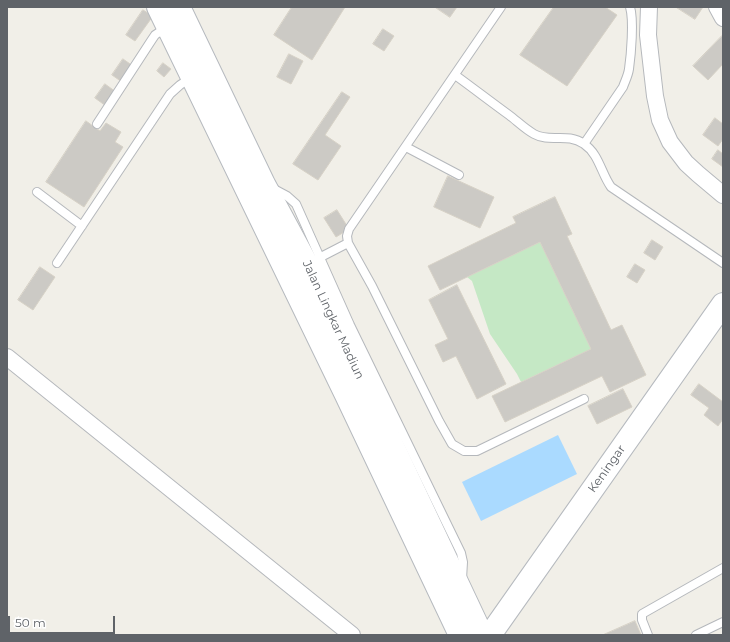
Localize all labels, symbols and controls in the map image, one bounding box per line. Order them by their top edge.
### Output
street label: Jalan Lingkar Madiun [299,258,367,382]
street label: Keningar [585,442,629,496]
scale bar [10,608,117,634]
text: 50 m [15,615,46,630]

